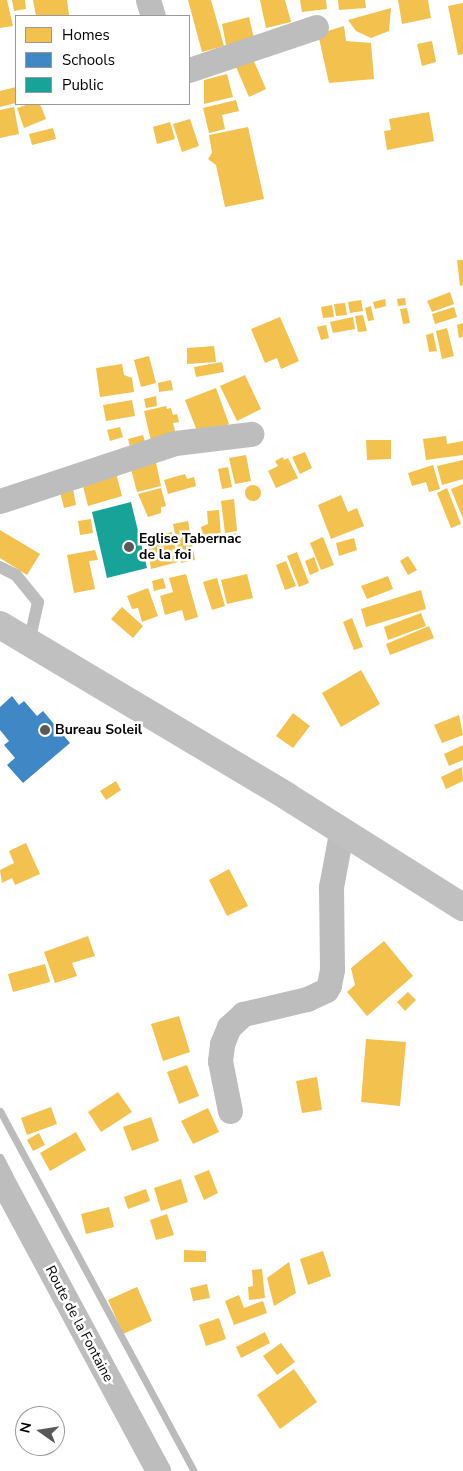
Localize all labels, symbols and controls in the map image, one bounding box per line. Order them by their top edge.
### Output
legend [15,15,190,105]
text: Homes [62,25,110,45]
text: Schools [62,50,115,70]
text: Public [62,75,103,95]
place label: Eglise Tabernac de la foi [139,531,241,564]
marker: Eglise Tabernac de la foi [123,541,135,553]
place label: Bureau Soleil [55,722,142,738]
marker: Bureau Soleil [39,724,51,736]
street label: Route de la Fontaine [41,1263,117,1385]
north arrow [15,1406,65,1456]
text: N [15,1421,36,1435]

